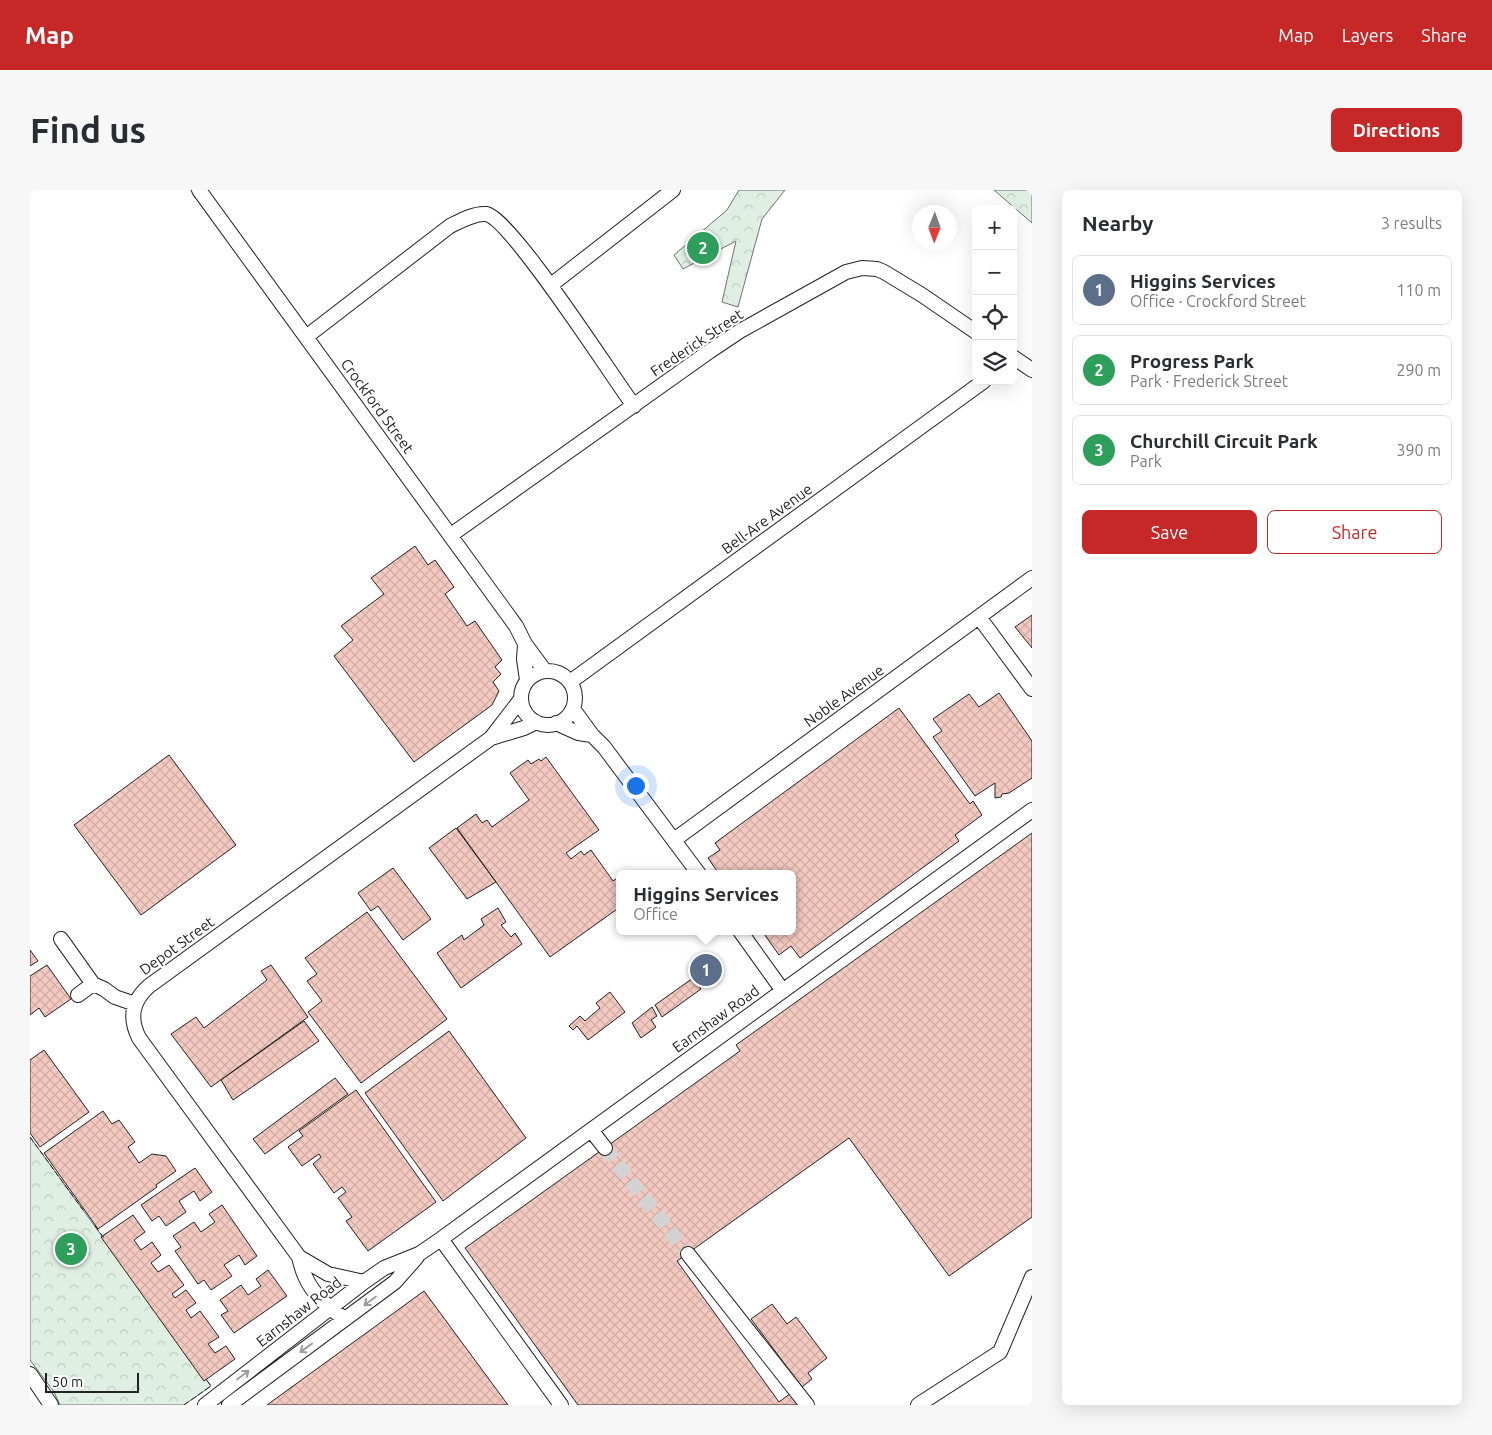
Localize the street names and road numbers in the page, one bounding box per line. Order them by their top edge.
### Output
street label: Frederick Street [647,305,746,380]
street label: Crockford Street [337,355,417,456]
street label: Bell-Are Avenue [718,480,815,557]
street label: Noble Avenue [801,661,887,730]
street label: Depot Street [136,913,217,978]
street label: Earnshaw Road [669,982,762,1056]
street label: Earnshaw Road [253,1273,344,1350]

